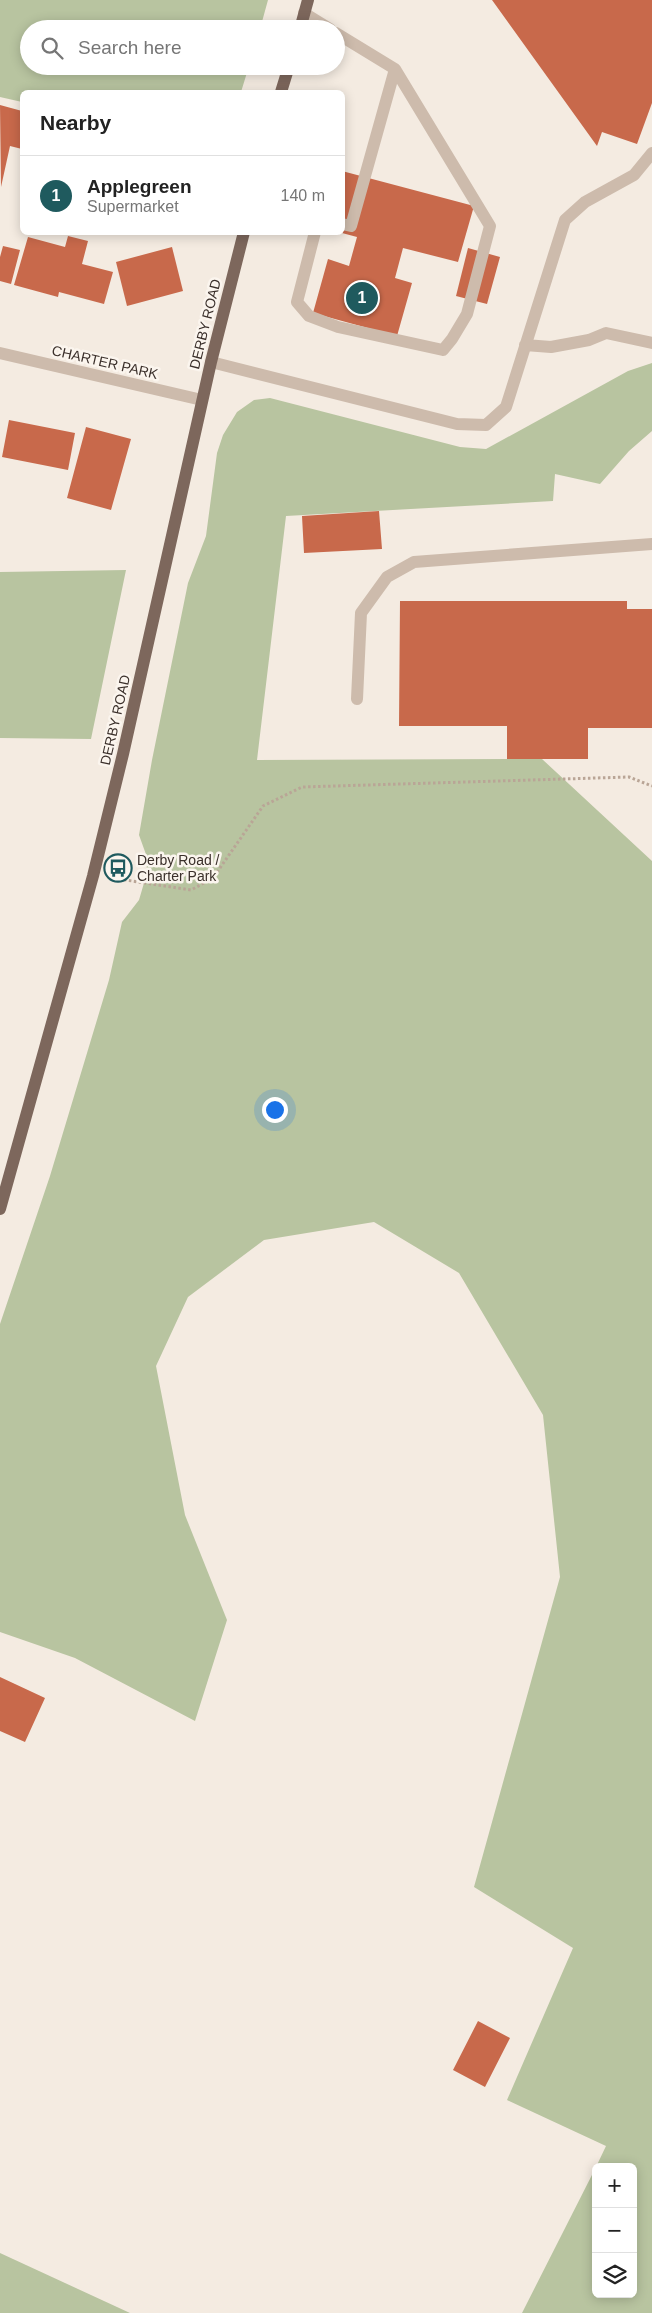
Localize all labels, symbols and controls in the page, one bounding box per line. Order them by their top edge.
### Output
search box [20,20,345,75]
icon: search [38,34,66,62]
text: Search here [78,37,182,58]
text: Nearby [40,111,111,134]
text: Applegreen [87,176,192,197]
text: 1 [52,187,60,204]
text: 140 m [281,187,325,204]
text: Supermarket [87,198,179,215]
street label: DERBY ROAD [186,277,224,371]
pin: 1 [346,279,378,317]
street label: CHARTER PARK [50,342,160,382]
street label: DERBY ROAD [97,673,133,767]
place label: Derby Road / Charter Park [137,852,220,884]
bus stop icon: Derby Road / Charter Park [103,853,133,883]
your location [262,1097,288,1123]
map controls [592,2163,637,2298]
button: + [592,2163,637,2208]
button: − [592,2208,637,2253]
button: layers [592,2253,637,2298]

